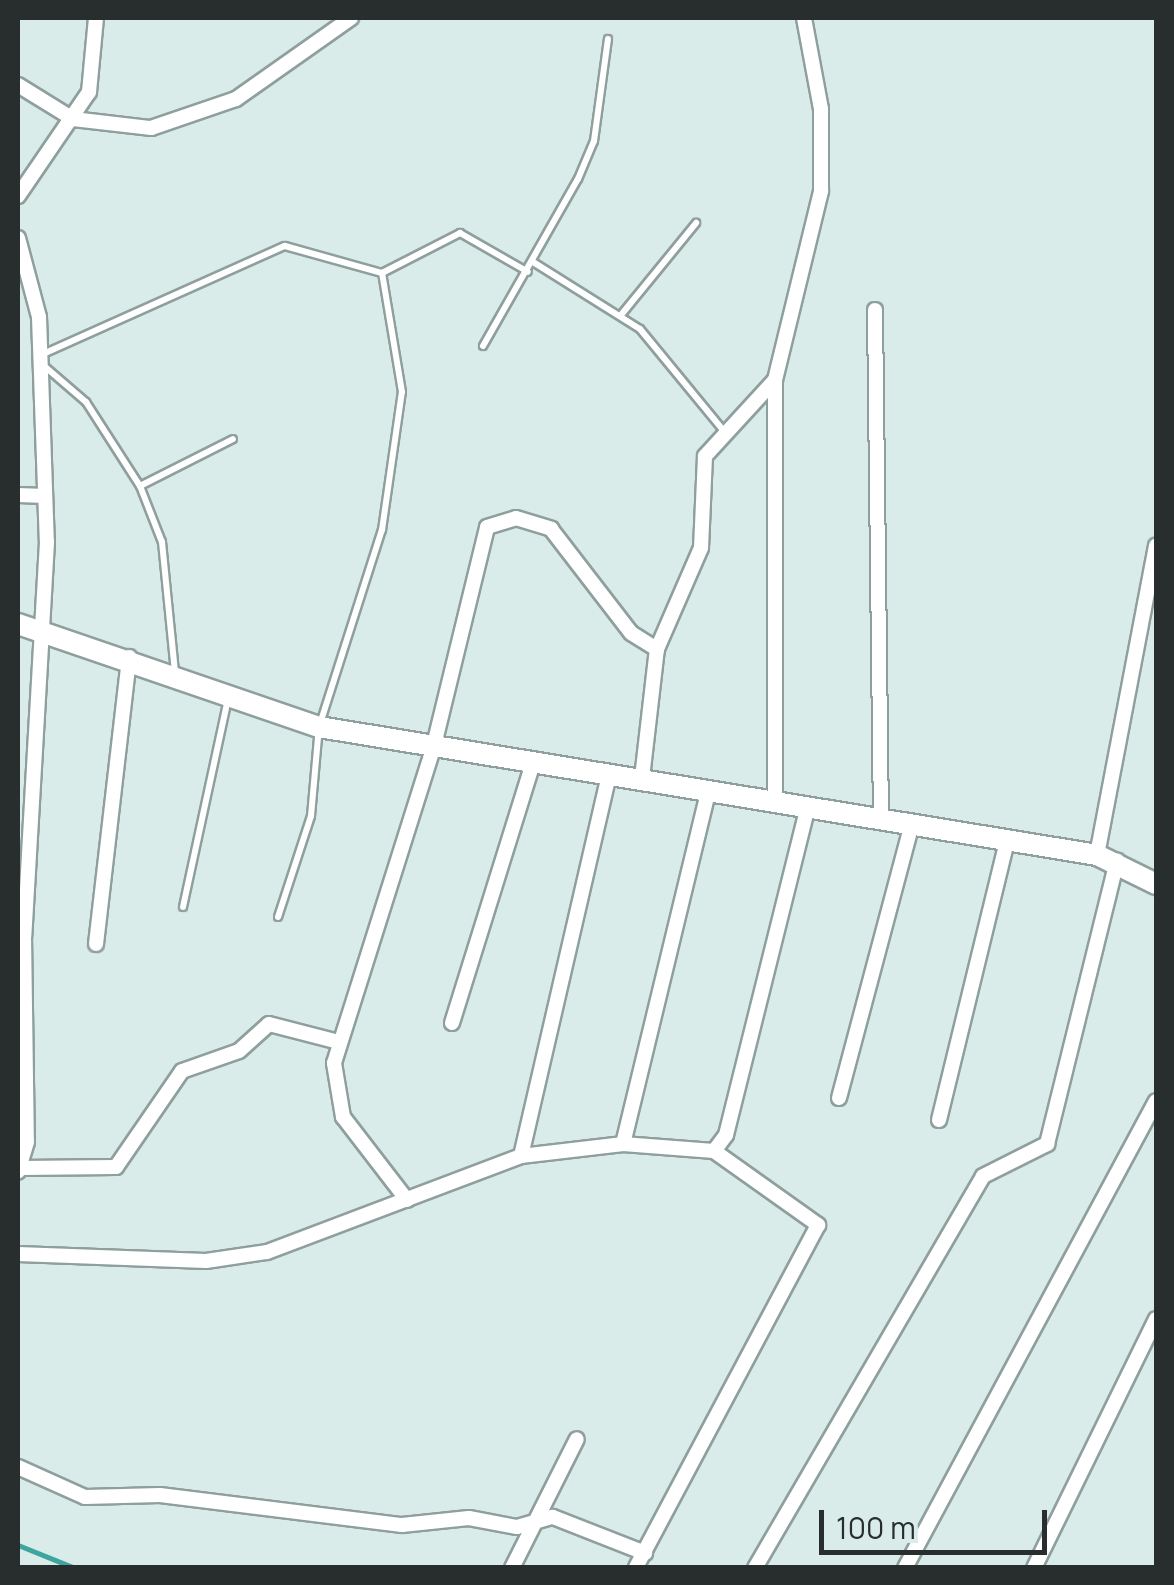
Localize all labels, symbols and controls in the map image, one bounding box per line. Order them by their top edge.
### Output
scale bar [824,1490,1052,1552]
text: 100 m [836,1507,916,1548]

